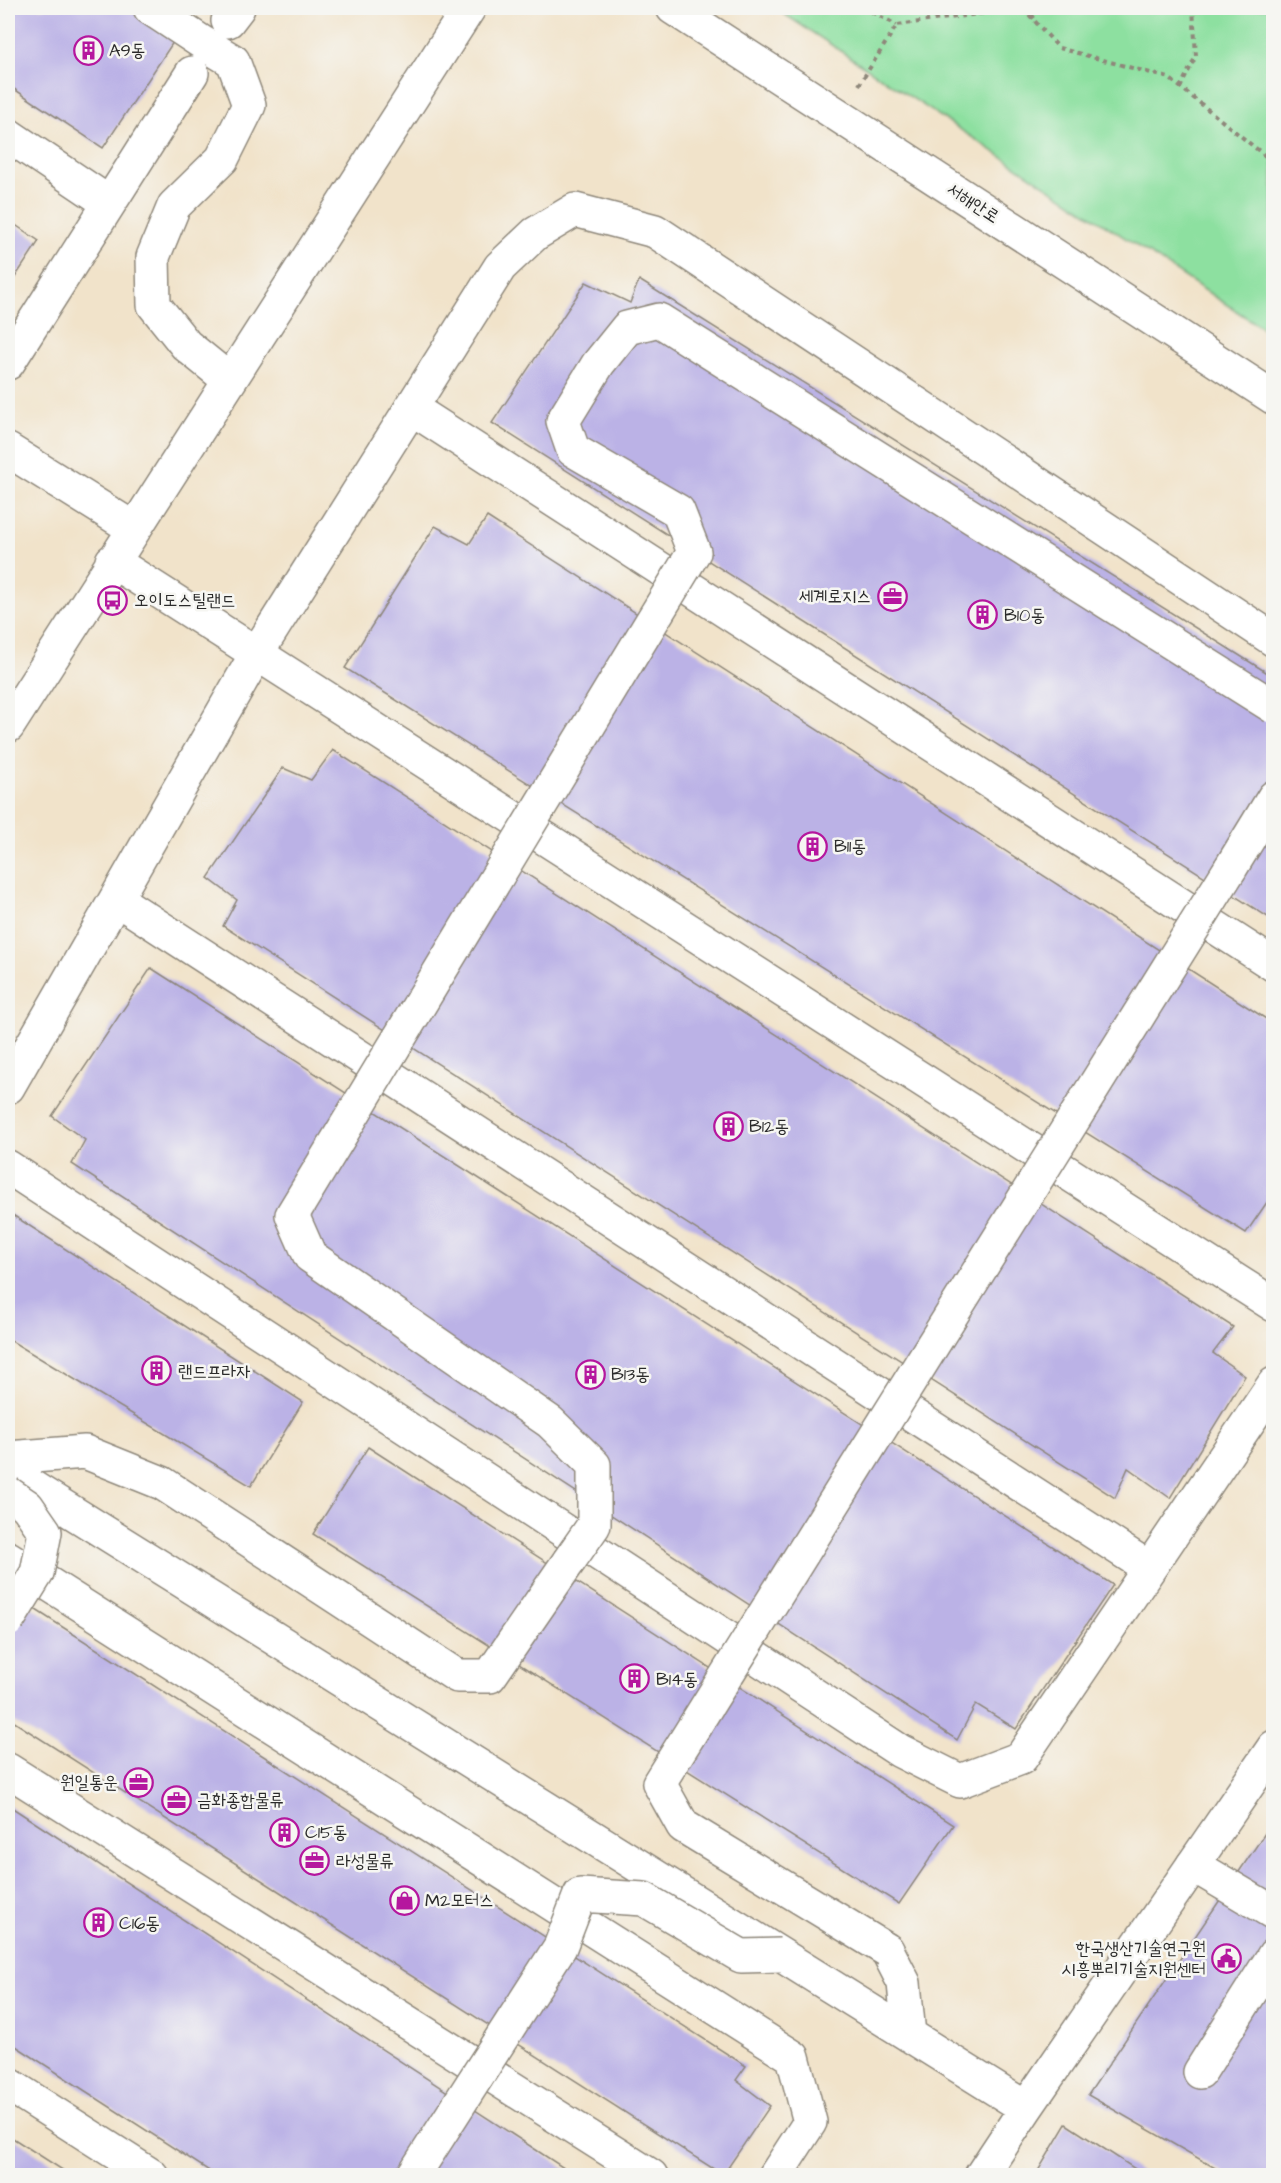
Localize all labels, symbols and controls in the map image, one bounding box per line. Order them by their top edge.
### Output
building icon: A9동 [72,34,104,66]
place label: A9동 [109,38,145,63]
street label: 서해안로 [942,177,1004,229]
office icon: 세계로지스 [876,580,908,612]
bus stop icon: 오이도스틸랜드 [97,584,129,616]
place label: 세계로지스 [799,584,871,609]
place label: 오이도스틸랜드 [134,588,235,613]
building icon: B10동 [967,599,999,631]
place label: B10동 [1004,603,1045,628]
building icon: B11동 [797,830,829,862]
place label: B11동 [834,834,866,859]
building icon: B12동 [712,1110,744,1142]
place label: B12동 [749,1114,789,1139]
building icon: 랜드프라자 [141,1355,173,1387]
building icon: B13동 [574,1358,606,1390]
place label: 랜드프라자 [178,1359,251,1384]
place label: B13동 [611,1362,650,1387]
building icon: B14동 [619,1663,651,1695]
place label: B14동 [656,1667,698,1692]
office icon: 원일통운 [123,1766,155,1798]
place label: 원일통운 [60,1770,118,1795]
office icon: 금화종합물류 [160,1784,192,1816]
place label: 금화종합물류 [197,1788,284,1813]
building icon: C15동 [268,1816,300,1848]
place label: C15동 [305,1820,347,1845]
office icon: 라성물류 [299,1845,331,1877]
place label: 라성물류 [336,1849,394,1874]
shop icon: M2모터스 [388,1884,420,1916]
place label: M2모터스 [425,1888,494,1913]
building icon: C16동 [82,1907,114,1939]
place label: C16동 [119,1911,160,1936]
place label: 한국생산기술연구원 시흥뿌리기술지원센터 [1061,1936,1206,1982]
public building icon: 한국생산기술연구원 시흥뿌리기술지원센터 [1211,1942,1243,1974]

